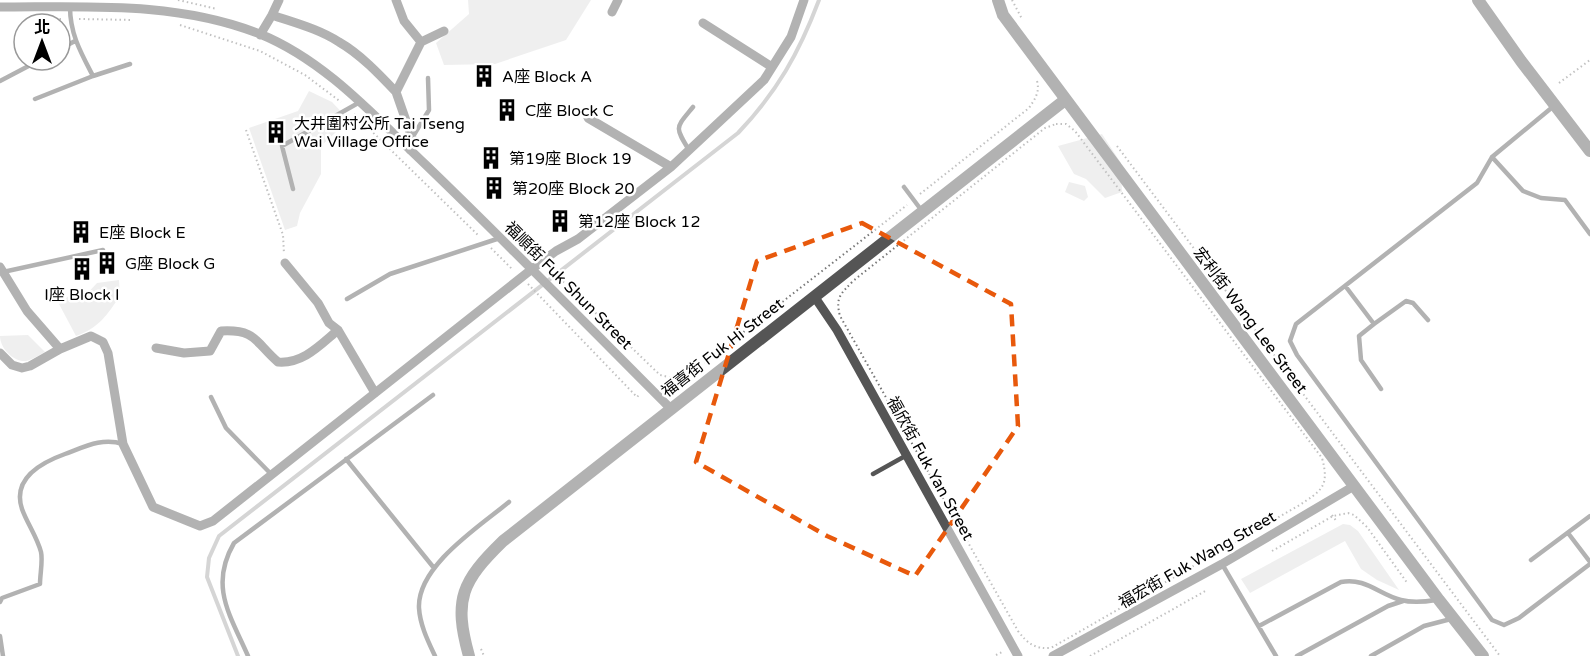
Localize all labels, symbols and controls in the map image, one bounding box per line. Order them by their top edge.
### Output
north arrow [12,12,72,72]
text: 北 [34,18,50,38]
building icon: A座 Block A [471,63,497,89]
place label: A座 Block A [502,67,592,87]
building icon: C座 Block C [494,97,520,123]
place label: C座 Block C [525,101,614,121]
place label: 大井圍村公所 Tai Tseng Wai Village Office [294,114,465,152]
building icon: 大井圍村公所 Tai Tseng Wai Village Office [263,119,289,145]
building icon: 第19座 Block 19 [478,145,504,171]
place label: 第19座 Block 19 [509,149,631,169]
building icon: 第20座 Block 20 [481,175,507,201]
place label: 第20座 Block 20 [512,179,634,199]
building icon: 第12座 Block 12 [547,208,573,234]
place label: 第12座 Block 12 [578,212,700,232]
street label: 福順街 Fuk Shun Street [500,218,636,354]
building icon: E座 Block E [68,219,94,245]
place label: E座 Block E [99,223,186,243]
street label: 宏利街 Wang Lee Street [1189,244,1312,398]
building icon: G座 Block G [94,250,120,276]
place label: G座 Block G [125,254,215,274]
building icon: I座 Block I [69,256,95,282]
place label: I座 Block I [44,285,120,305]
street label: 福喜街 Fuk Hi Street [657,294,788,402]
street label: 福欣街 Fuk Yan Street [882,393,978,544]
street label: 福宏街 Fuk Wang Street [1115,507,1280,613]

